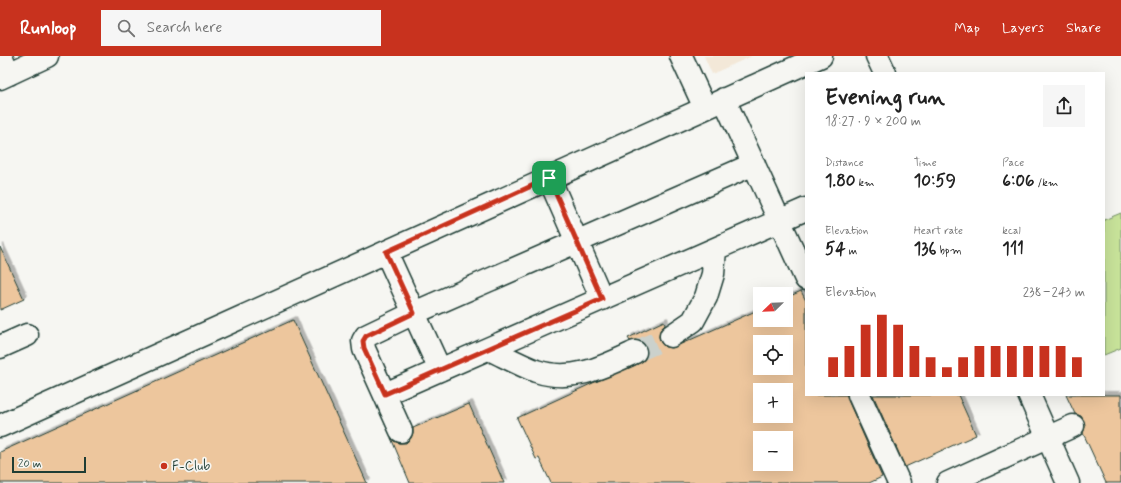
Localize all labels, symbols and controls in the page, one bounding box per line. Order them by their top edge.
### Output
search box [101,10,381,46]
text: Runloop [20,16,77,41]
icon: search [115,17,137,39]
text: Search here [147,18,222,38]
text: Map [954,19,980,37]
text: Layers [1002,19,1044,37]
text: Share [1066,19,1101,37]
text: Evening run [825,84,945,112]
button: share [1043,85,1085,127]
text: 18:27 · 9 × 200 m [825,113,921,130]
text: Distance [825,156,864,170]
text: Time [914,156,937,170]
text: Pace [1002,156,1024,170]
pin [532,161,566,195]
icon: arrive [538,167,560,189]
text: 1.80 [825,170,855,192]
text: 10:59 [914,170,956,192]
text: 6:06 [1002,170,1034,192]
text: km [855,176,874,190]
text: /km [1034,176,1058,190]
text: Elevation [825,224,868,238]
text: Heart rate [914,224,963,238]
text: kcal [1002,224,1021,238]
text: 54 [825,238,846,260]
text: 136 [914,238,936,260]
text: 111 [1002,238,1024,260]
text: m [846,244,857,258]
text: bpm [936,244,962,258]
text: Elevation [825,284,876,301]
text: 238–243 m [1023,284,1085,301]
north arrow [753,287,793,327]
map controls [753,287,793,471]
button: locate [753,335,793,375]
button: + [753,383,793,423]
button: − [753,431,793,471]
scale bar [12,455,86,474]
text: 20 m [18,457,41,471]
place label: F-Club [172,458,210,475]
marker: F-Club [159,461,169,471]

